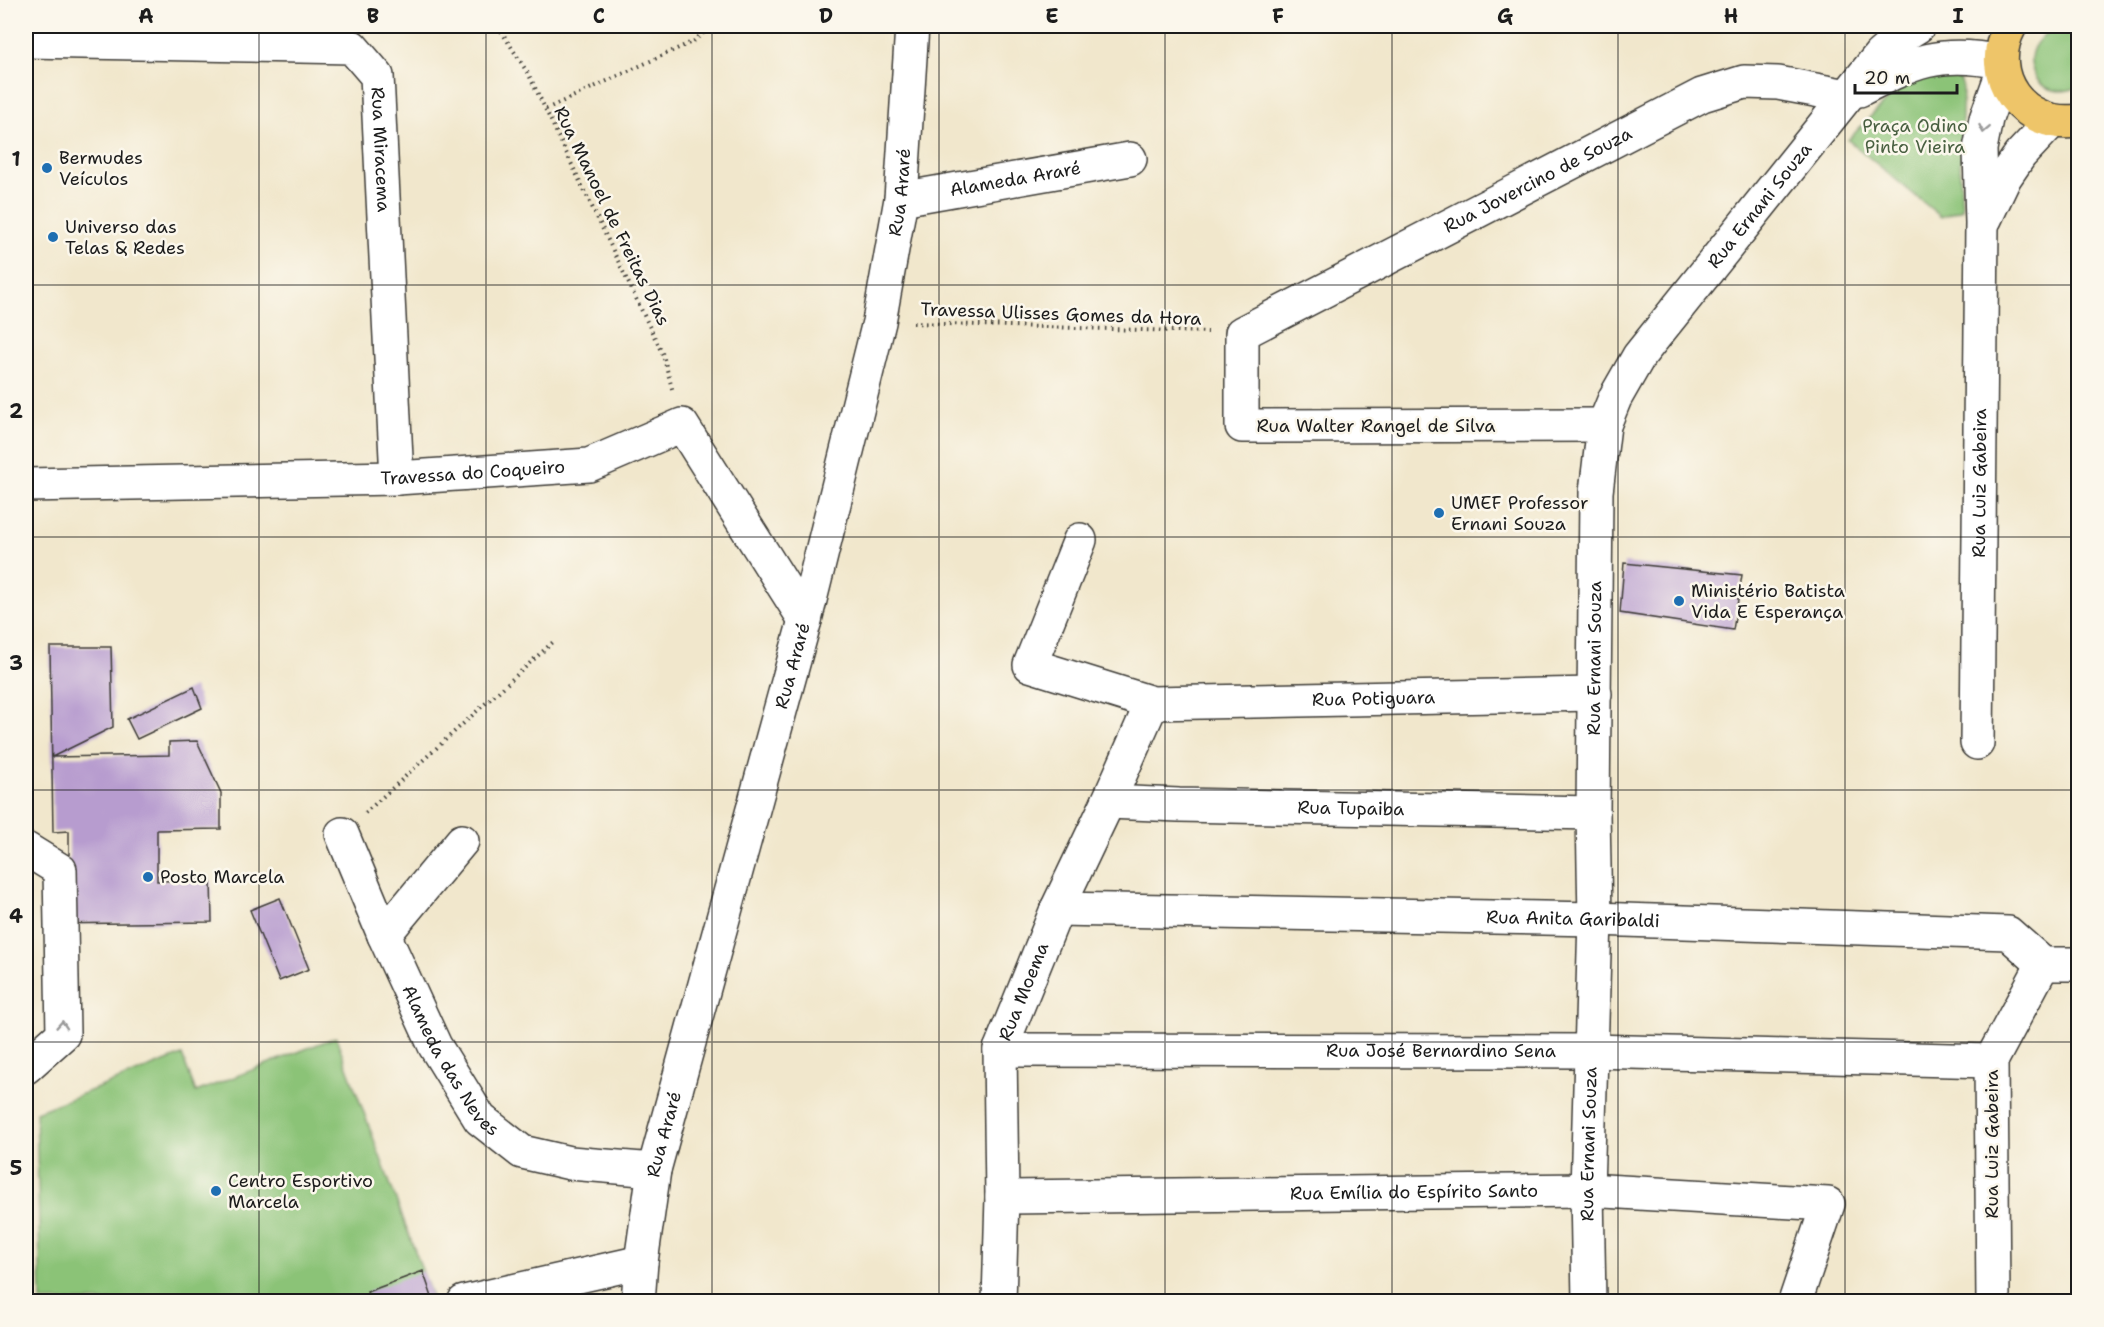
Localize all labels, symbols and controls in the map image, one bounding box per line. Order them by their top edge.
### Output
text: A [138,3,154,29]
text: B [367,3,379,29]
text: C [593,3,605,29]
text: D [819,3,833,29]
text: E [1045,3,1059,29]
text: F [1272,3,1284,29]
text: G [1497,3,1513,29]
text: H [1724,3,1738,29]
text: I [1952,3,1964,29]
scale bar [1855,57,1957,95]
text: 20 m [1864,66,1910,90]
street label: Rua Miracema [366,86,396,213]
street label: Rua Manoel de Freitas Dias [548,102,676,330]
park label: Praça Odino Pinto Vieira [1862,114,1968,159]
street label: Rua Jovercino de Souza [1440,121,1636,239]
one-way arrow [1978,124,1991,134]
street label: Rua Ernani Souza [1702,138,1817,273]
text: 1 [11,146,21,172]
place label: Bermudes Veículos [59,146,143,191]
street label: Rua Araré [883,148,916,238]
street label: Alameda Araré [948,156,1083,202]
marker: Bermudes Veículos [40,161,54,175]
place label: Universo das Telas & Redes [65,215,185,260]
marker: Universo das Telas & Redes [46,230,60,244]
street label: Travessa Ulisses Gomes da Hora [920,297,1202,331]
text: 2 [9,398,23,424]
street label: Rua Luiz Gabeira [1967,408,1992,558]
street label: Rua Walter Rangel de Silva [1256,414,1496,438]
street label: Travessa do Coqueiro [380,455,566,490]
place label: UMEF Professor Ernani Souza [1451,491,1588,536]
marker: UMEF Professor Ernani Souza [1432,506,1446,520]
place label: Ministério Batista Vida E Esperança [1691,579,1845,624]
street label: Rua Ernani Souza [1582,581,1607,736]
marker: Ministério Batista Vida E Esperança [1672,594,1686,608]
street label: Rua Araré [769,620,816,711]
text: 3 [9,650,23,676]
street label: Rua Potiguara [1312,685,1435,712]
street label: Rua Tupaiba [1297,795,1405,821]
place label: Posto Marcela [160,865,284,889]
marker: Posto Marcela [141,870,155,884]
text: 4 [9,903,23,929]
street label: Rua Anita Garibaldi [1486,905,1660,933]
street label: Rua Moema [993,939,1054,1044]
street label: Alameda das Neves [396,981,504,1142]
one-way arrow [56,1020,69,1029]
street label: Rua José Bernardino Sena [1326,1039,1556,1063]
street label: Rua Ernani Souza [1575,1066,1603,1221]
street label: Rua Luiz Gabeira [1980,1069,2004,1219]
street label: Rua Araré [641,1089,687,1179]
text: 5 [10,1155,22,1181]
place label: Centro Esportivo Marcela [228,1169,373,1214]
street label: Rua Emília do Espírito Santo [1290,1179,1538,1206]
marker: Centro Esportivo Marcela [209,1184,223,1198]

